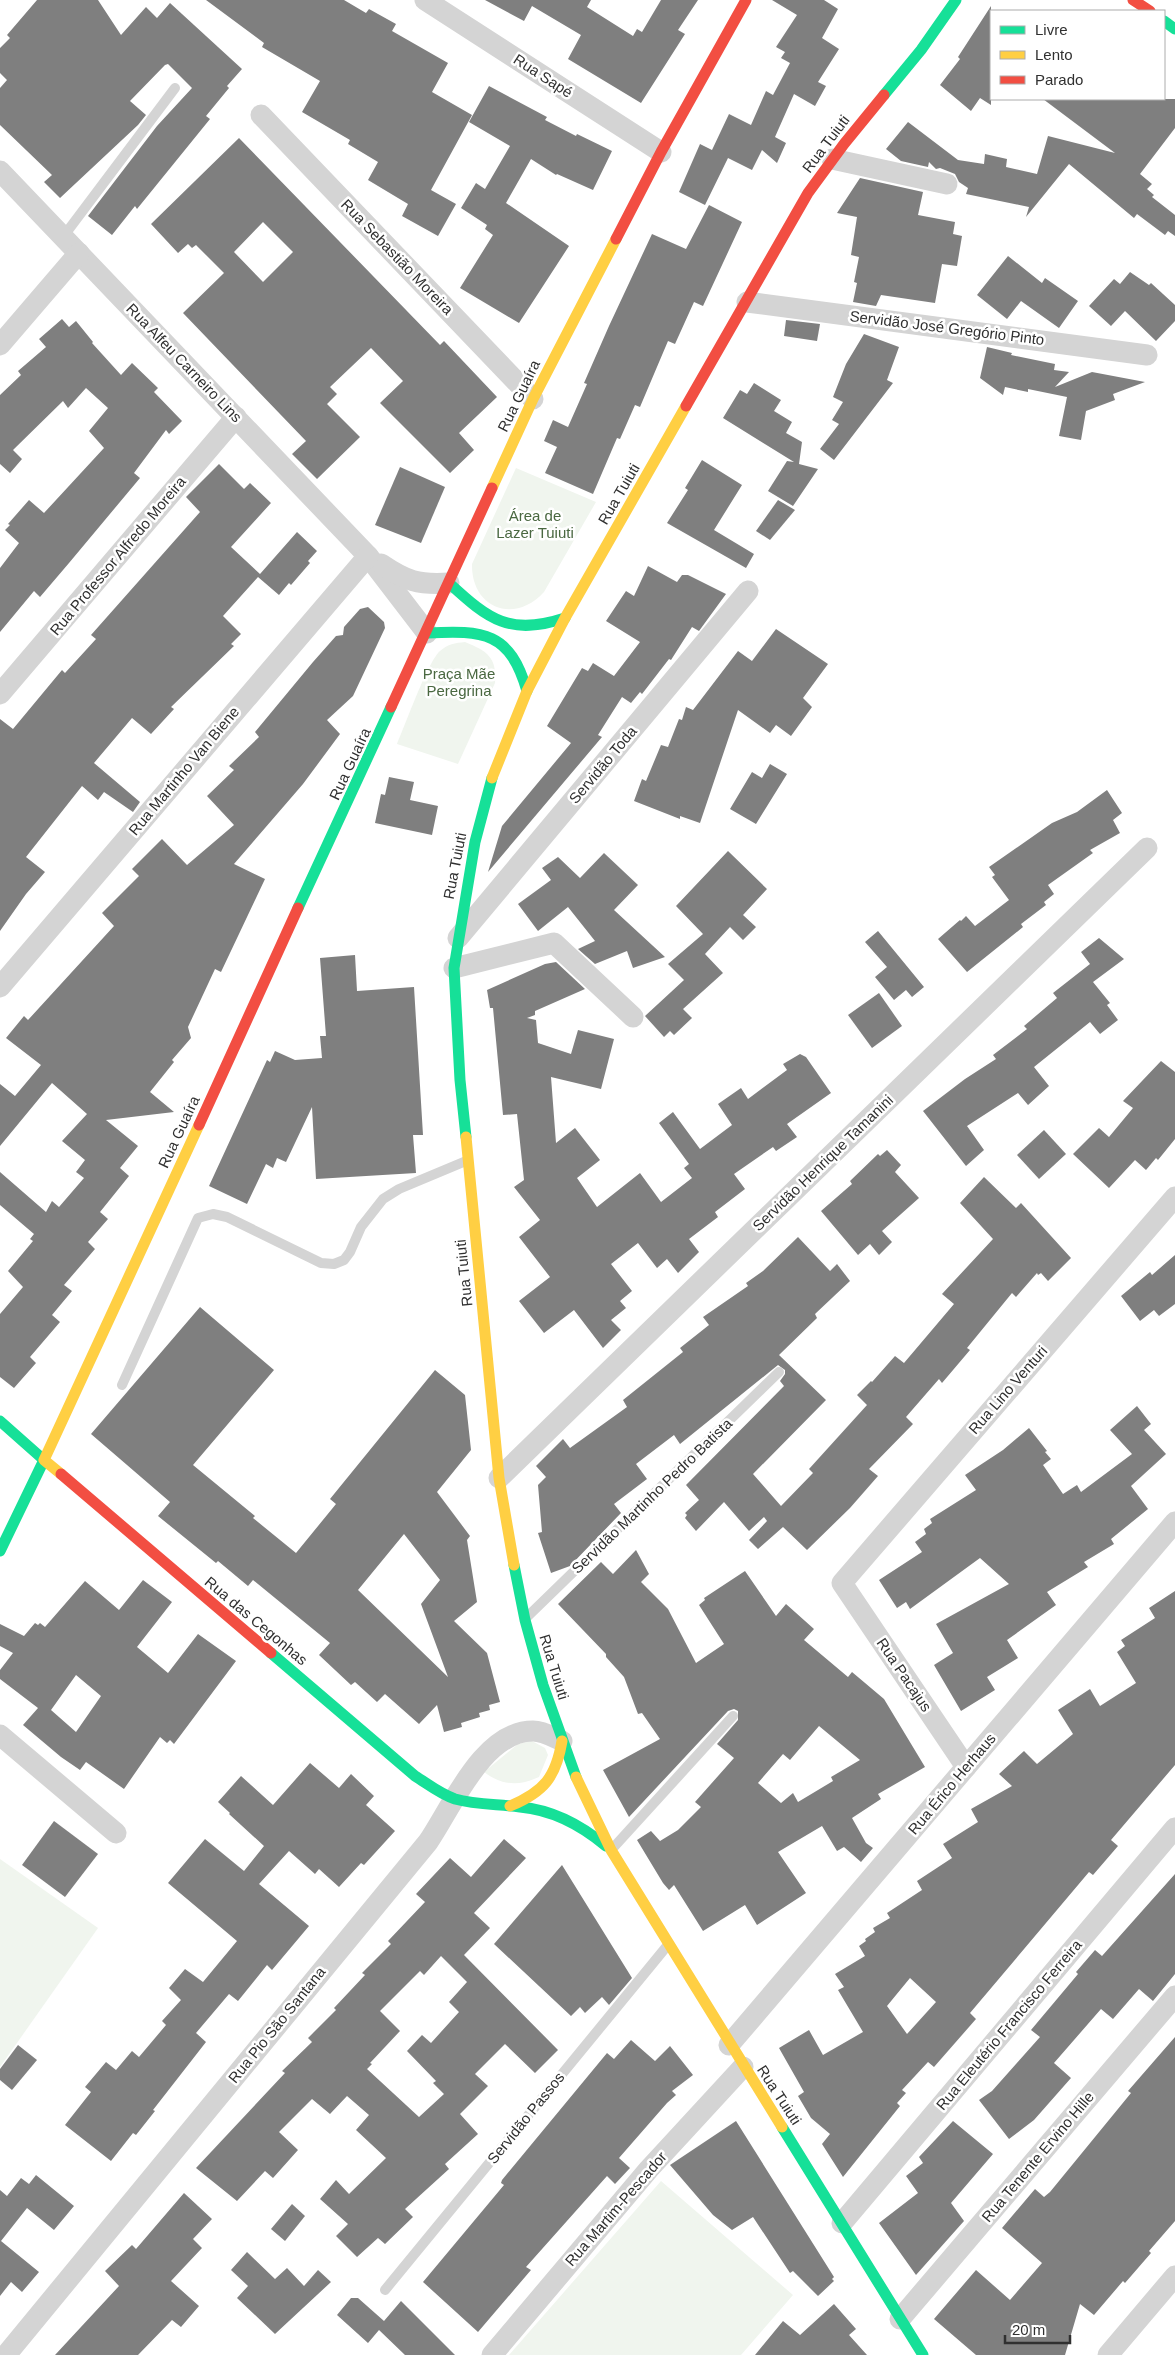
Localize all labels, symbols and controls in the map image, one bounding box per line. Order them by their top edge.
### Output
legend [990,10,1165,100]
text: Livre [1035,21,1068,38]
text: Lento [1035,46,1073,63]
street label: Rua Sapé [511,50,576,101]
text: Parado [1035,71,1083,88]
street label: Rua Tuiuti [798,112,853,176]
street label: Rua Sebastião Moreira [338,196,457,318]
street label: Rua Alfeu Carneiro Lins [123,300,246,426]
street label: Servidão José Gregório Pinto [849,307,1045,348]
street label: Rua Guaíra [494,357,543,434]
street label: Rua Tuiuti [594,460,643,527]
street label: Rua Professor Alfredo Moreira [46,472,189,638]
park label: Área de Lazer Tuiuti [496,507,574,541]
park label: Praça Mãe Peregrina [423,665,495,699]
street label: Rua Martinho Van Biene [125,703,242,838]
street label: Servidão Toda [565,722,640,807]
street label: Rua Guaíra [325,724,374,803]
street label: Rua Tuiuti [440,831,469,901]
street label: Servidão Henrique Tamanini [749,1091,896,1234]
street label: Rua Guaíra [154,1092,203,1171]
street label: Rua Tuiuti [452,1239,475,1308]
street label: Rua Lino Venturi [965,1342,1050,1437]
street label: Servidão Martinho Pedro Batista [568,1414,736,1577]
street label: Rua das Cegonhas [202,1573,311,1668]
street label: Rua Tuiuti [536,1632,572,1702]
street label: Rua Pacajus [874,1635,935,1715]
street label: Rua Érico Herhaus [904,1730,999,1838]
street label: Rua Eleutério Francisco Ferreira [932,1936,1085,2113]
street label: Rua Pio São Santana [225,1963,329,2086]
street label: Rua Tuiuti [754,2062,805,2128]
street label: Servidão Passos [484,2069,568,2167]
street label: Rua Tenente Ervino Hille [978,2088,1097,2225]
street label: Rua Martim-Pescador [561,2148,670,2269]
scale bar [1005,2312,1070,2344]
text: 20 m [1012,2321,1045,2338]

